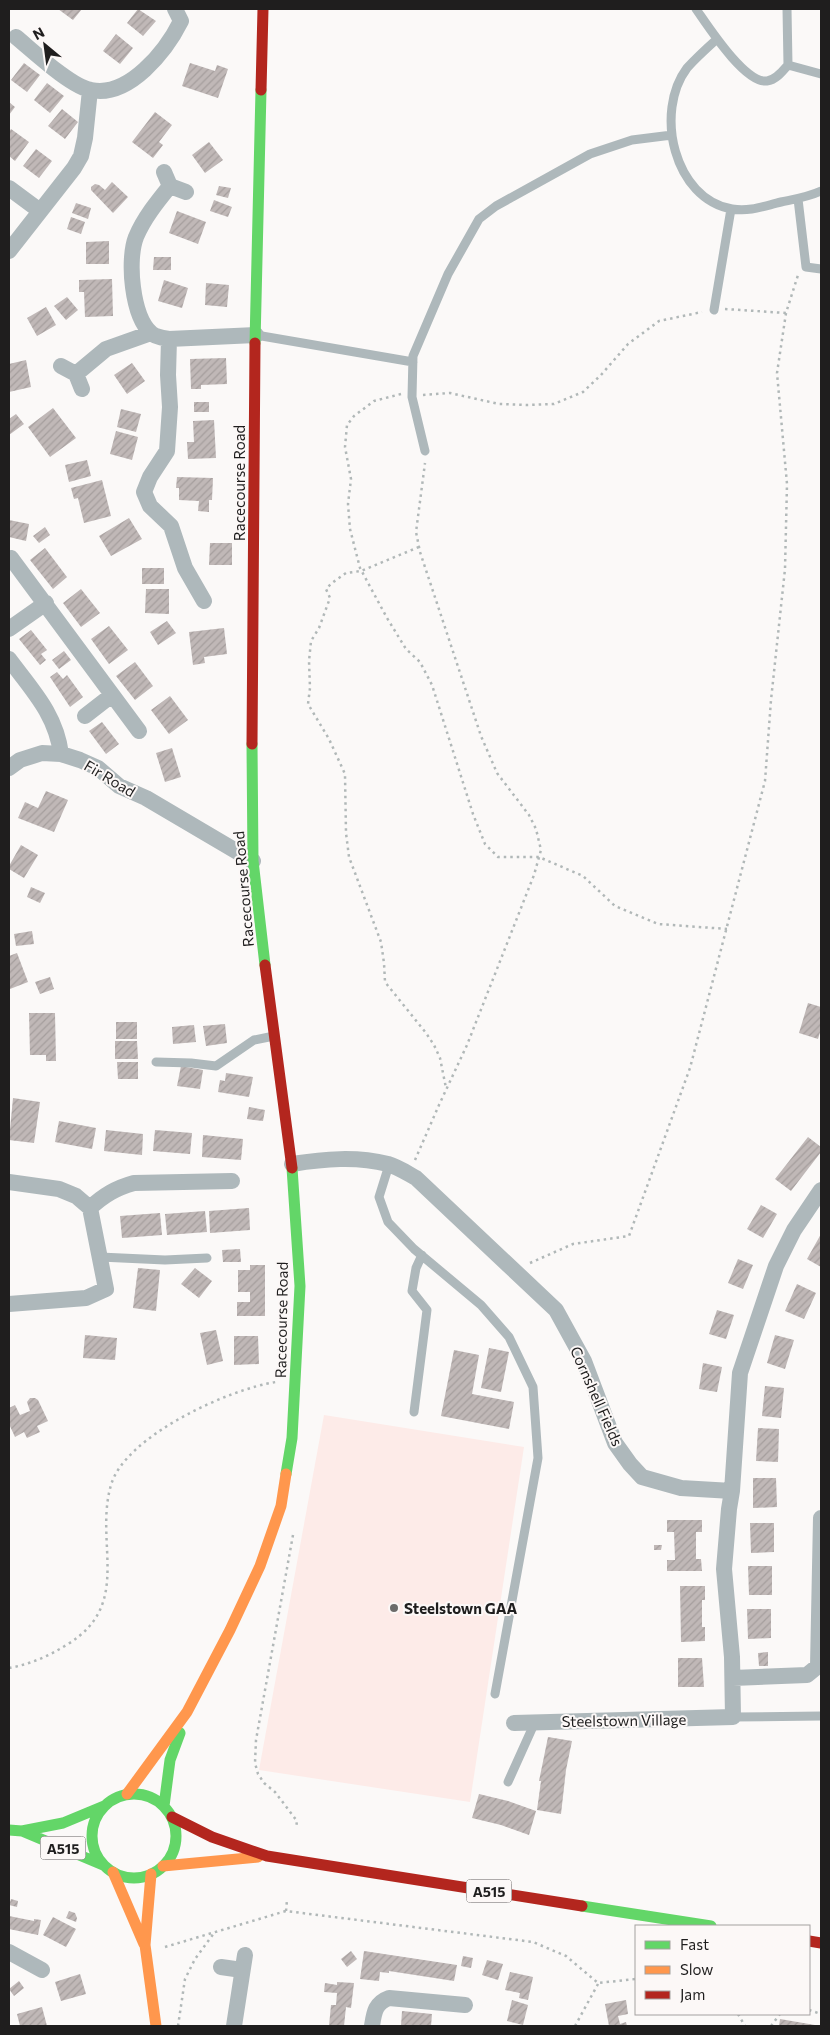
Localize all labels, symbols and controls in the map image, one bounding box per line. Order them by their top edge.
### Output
north arrow [20,20,70,70]
text: N [30,23,47,43]
street label: Racecourse Road [230,425,248,541]
street label: Fir Road [81,756,139,800]
street label: Racecourse Road [229,830,257,948]
street label: Racecourse Road [271,1262,291,1378]
street label: Cornshell Fields [567,1343,627,1449]
place label: Steelstown GAA [404,1599,518,1617]
marker: Steelstown GAA [388,1602,400,1614]
street label: Steelstown Village [561,1710,687,1730]
road number: A515 [40,1836,86,1860]
road number: A515 [466,1880,512,1902]
legend [635,1925,810,2015]
text: Fast [680,1935,709,1953]
text: Slow [680,1960,713,1978]
text: Jam [680,1985,705,2003]

